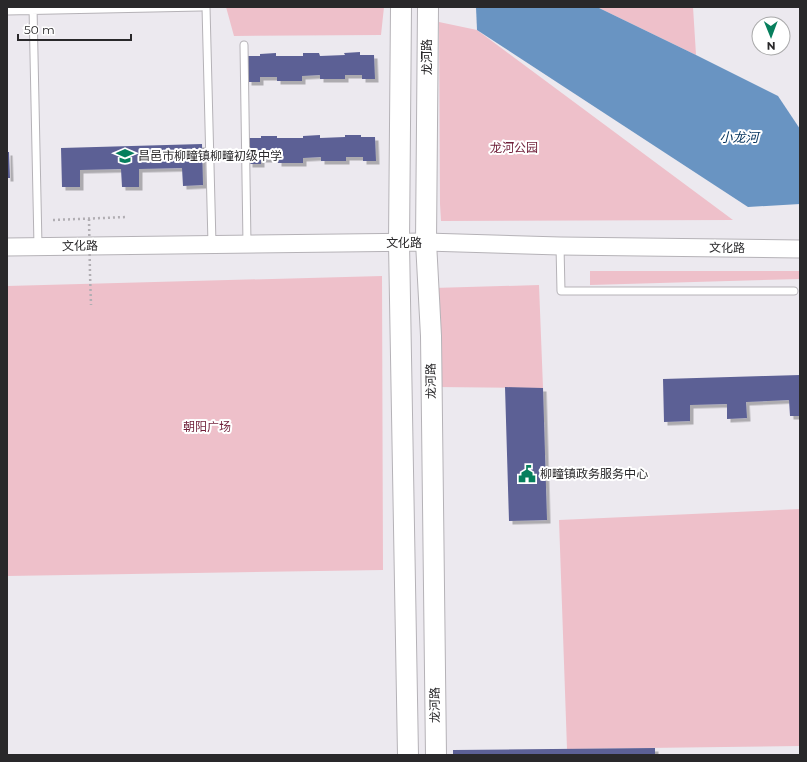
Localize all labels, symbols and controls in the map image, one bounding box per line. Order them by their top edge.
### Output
scale bar [18,16,131,42]
north arrow [751,16,791,56]
text: 50 m [24,22,55,37]
street label: 龙河路 [419,39,434,75]
text: N [767,39,776,53]
water label: 小龙河 [719,129,761,145]
park label: 龙河公园 [490,140,538,155]
school or university icon: 昌邑市柳疃镇柳疃初级中学 [115,146,135,166]
place label: 昌邑市柳疃镇柳疃初级中学 [138,148,282,163]
street label: 文化路 [386,235,422,250]
street label: 文化路 [62,238,98,253]
street label: 文化路 [709,240,745,255]
street label: 龙河路 [423,363,438,399]
park label: 朝阳广场 [183,419,231,434]
public building icon: 柳疃镇政务服务中心 [517,464,537,484]
place label: 柳疃镇政务服务中心 [540,466,648,481]
street label: 龙河路 [427,687,442,723]

